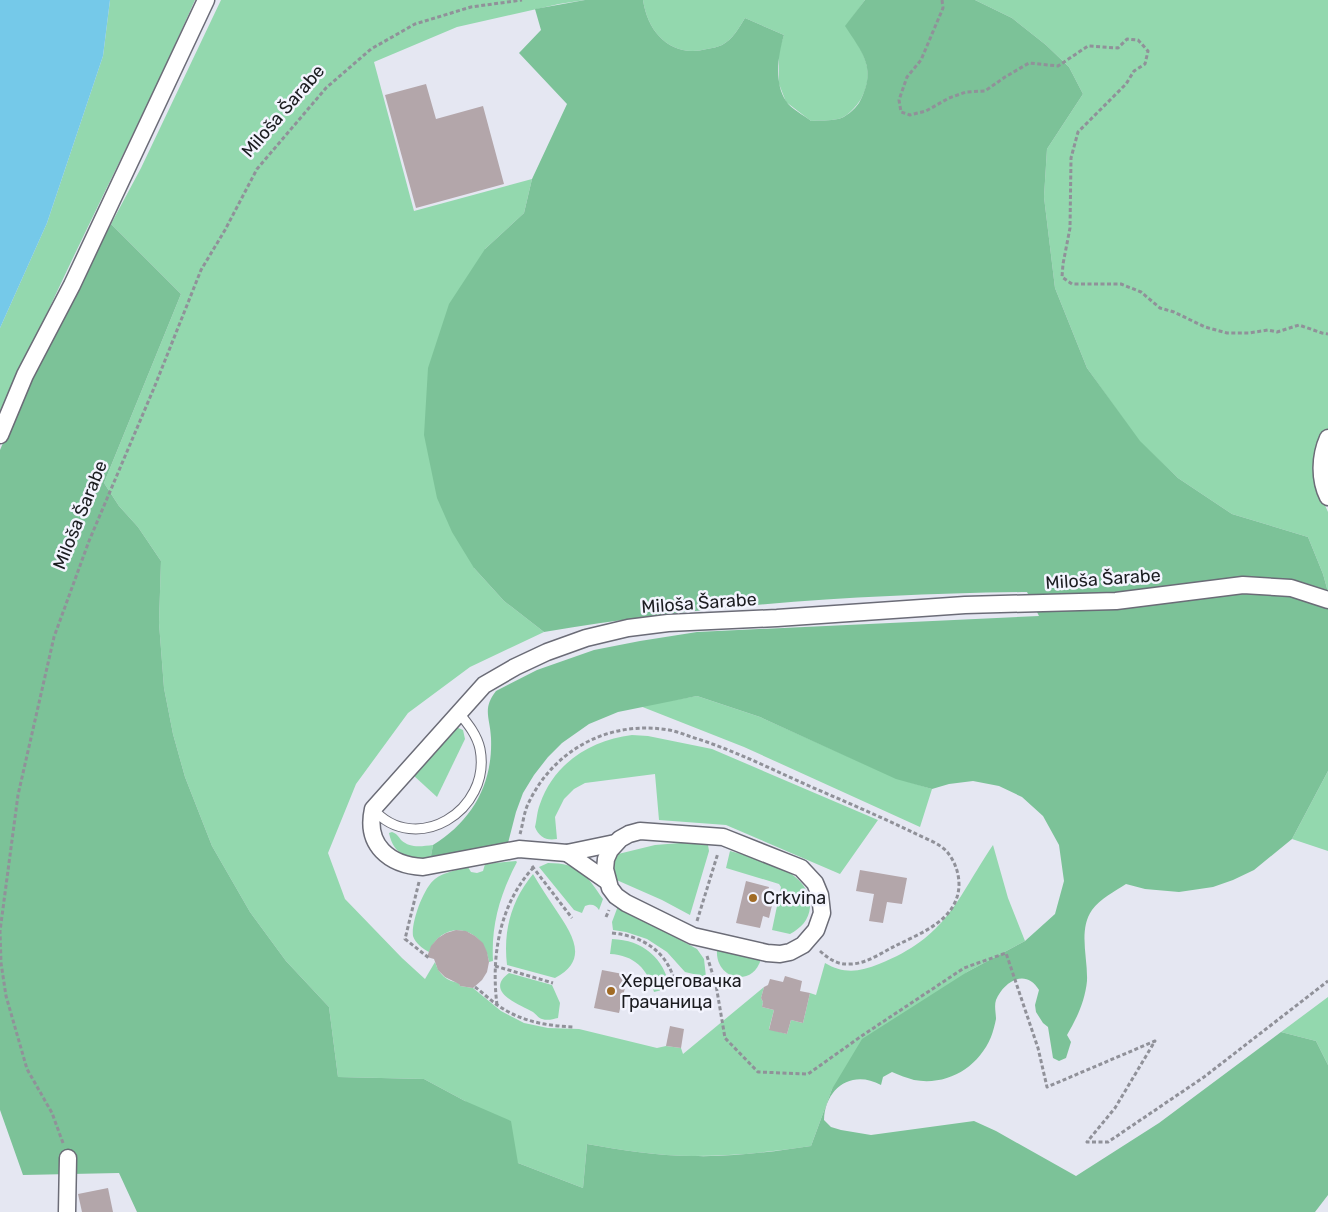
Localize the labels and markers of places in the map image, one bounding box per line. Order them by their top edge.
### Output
place label: Crkvina [763,887,826,909]
marker: Crkvina [747,892,759,904]
place label: Херцеговачка Грачаница [621,970,742,1013]
marker: Херцеговачка Грачаница [605,985,617,997]

